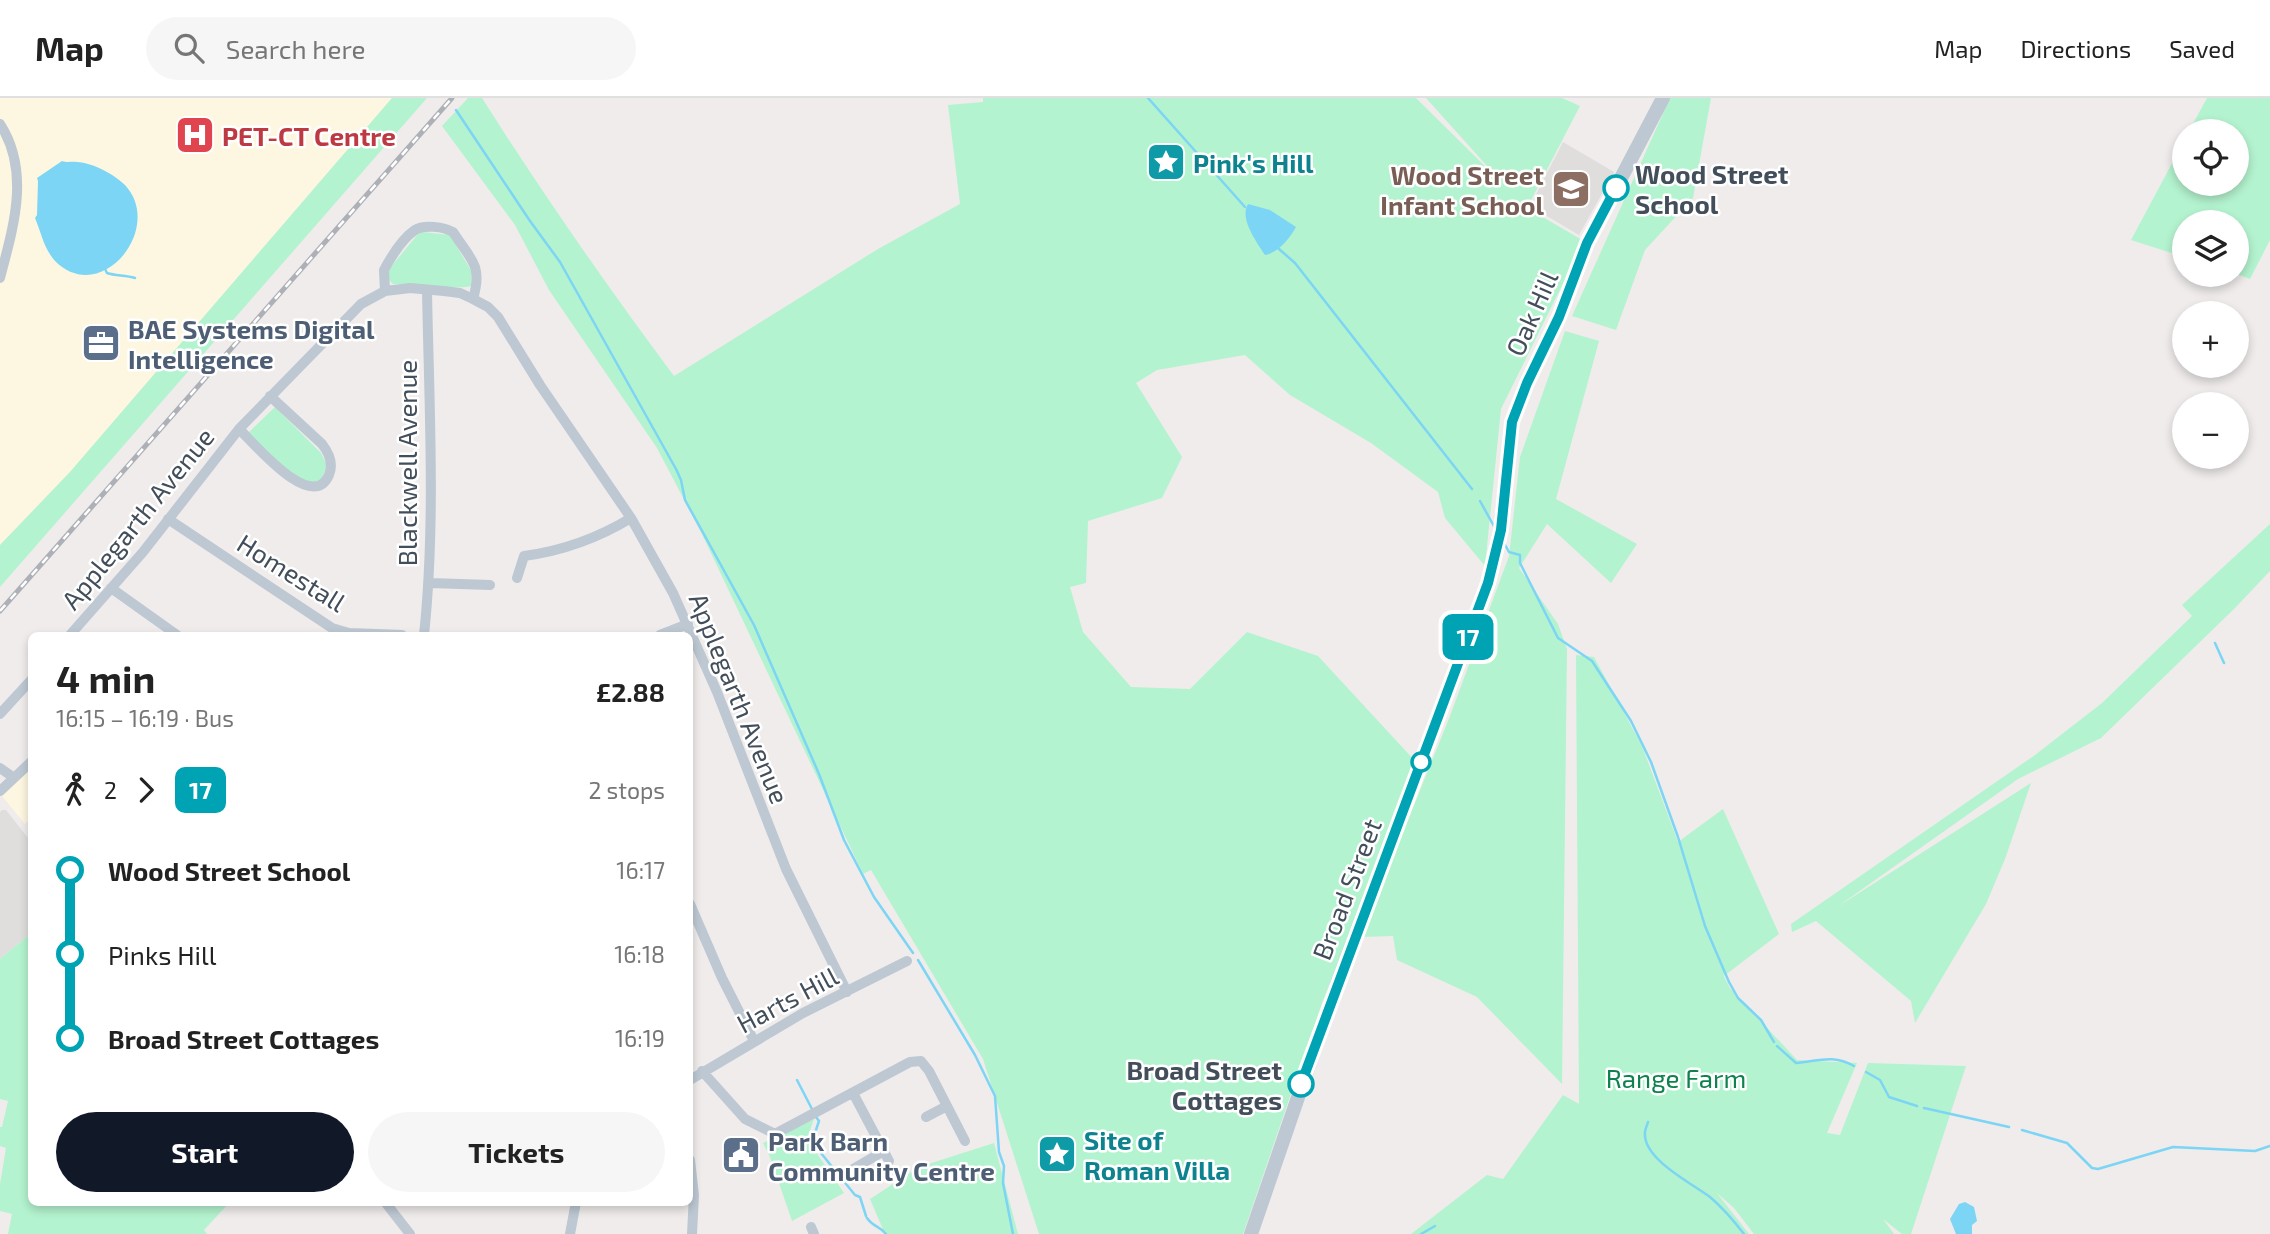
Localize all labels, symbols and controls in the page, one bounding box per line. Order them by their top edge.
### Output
search box [146,17,636,80]
text: Map [35,28,104,68]
icon: search [170,29,208,67]
text: Search here [226,33,365,64]
text: Map [1934,34,1982,63]
text: Directions [2020,34,2131,63]
text: Saved [2169,34,2235,63]
hospital icon: PET-CT Centre [174,114,216,156]
map controls [2172,119,2249,469]
button: locate [2172,119,2249,196]
place label: PET-CT Centre [222,120,396,151]
place icon: Pink's Hill [1145,141,1187,183]
place label: Pink's Hill [1193,147,1314,178]
place label: Wood Street School [1635,158,1789,219]
place label: Wood Street Infant School [1380,159,1544,220]
school or university icon: Wood Street Infant School [1550,168,1592,210]
marker: Wood Street School [1603,175,1629,201]
button: layers [2172,210,2249,287]
street label: Oak Hill [1499,265,1564,360]
button: + [2172,301,2249,378]
place label: BAE Systems Digital Intelligence [128,313,375,374]
office icon: BAE Systems Digital Intelligence [80,322,122,364]
street label: Blackwell Avenue [391,360,422,566]
button: − [2172,392,2249,469]
street label: Applegarth Avenue [54,421,220,615]
street label: Homestall [232,527,352,618]
street label: Applegarth Avenue [684,588,796,808]
line badge: 17 [1436,614,1500,660]
text: 17 [1456,622,1480,651]
text: 4 min [56,655,155,701]
text: £2.88 [596,676,665,707]
text: 16:15 – 16:19 · Bus [56,704,234,732]
unlabelled marker [1411,752,1431,772]
icon: walk [56,771,94,809]
icon: forward [127,771,165,809]
text: 17 [189,775,212,804]
text: 2 [104,776,117,804]
text: 2 stops [588,776,665,804]
street label: Broad Street [1305,814,1387,964]
text: Wood Street School [108,855,350,886]
text: 16:17 [616,856,665,884]
text: Pinks Hill [108,939,216,970]
text: 16:18 [614,940,665,968]
street label: Harts Hill [731,959,843,1039]
text: Broad Street Cottages [108,1023,379,1054]
text: 16:19 [615,1024,665,1052]
place label: Broad Street Cottages [1126,1054,1282,1115]
park label: Range Farm [1606,1062,1746,1093]
marker: Broad Street Cottages [1288,1071,1314,1097]
button: Start [56,1112,354,1192]
button: Tickets [368,1112,665,1192]
place label: Site of Roman Villa [1084,1124,1230,1185]
place label: Park Barn Community Centre [768,1125,995,1187]
place icon: Site of Roman Villa [1036,1133,1078,1175]
public building icon: Park Barn Community Centre [720,1134,762,1176]

